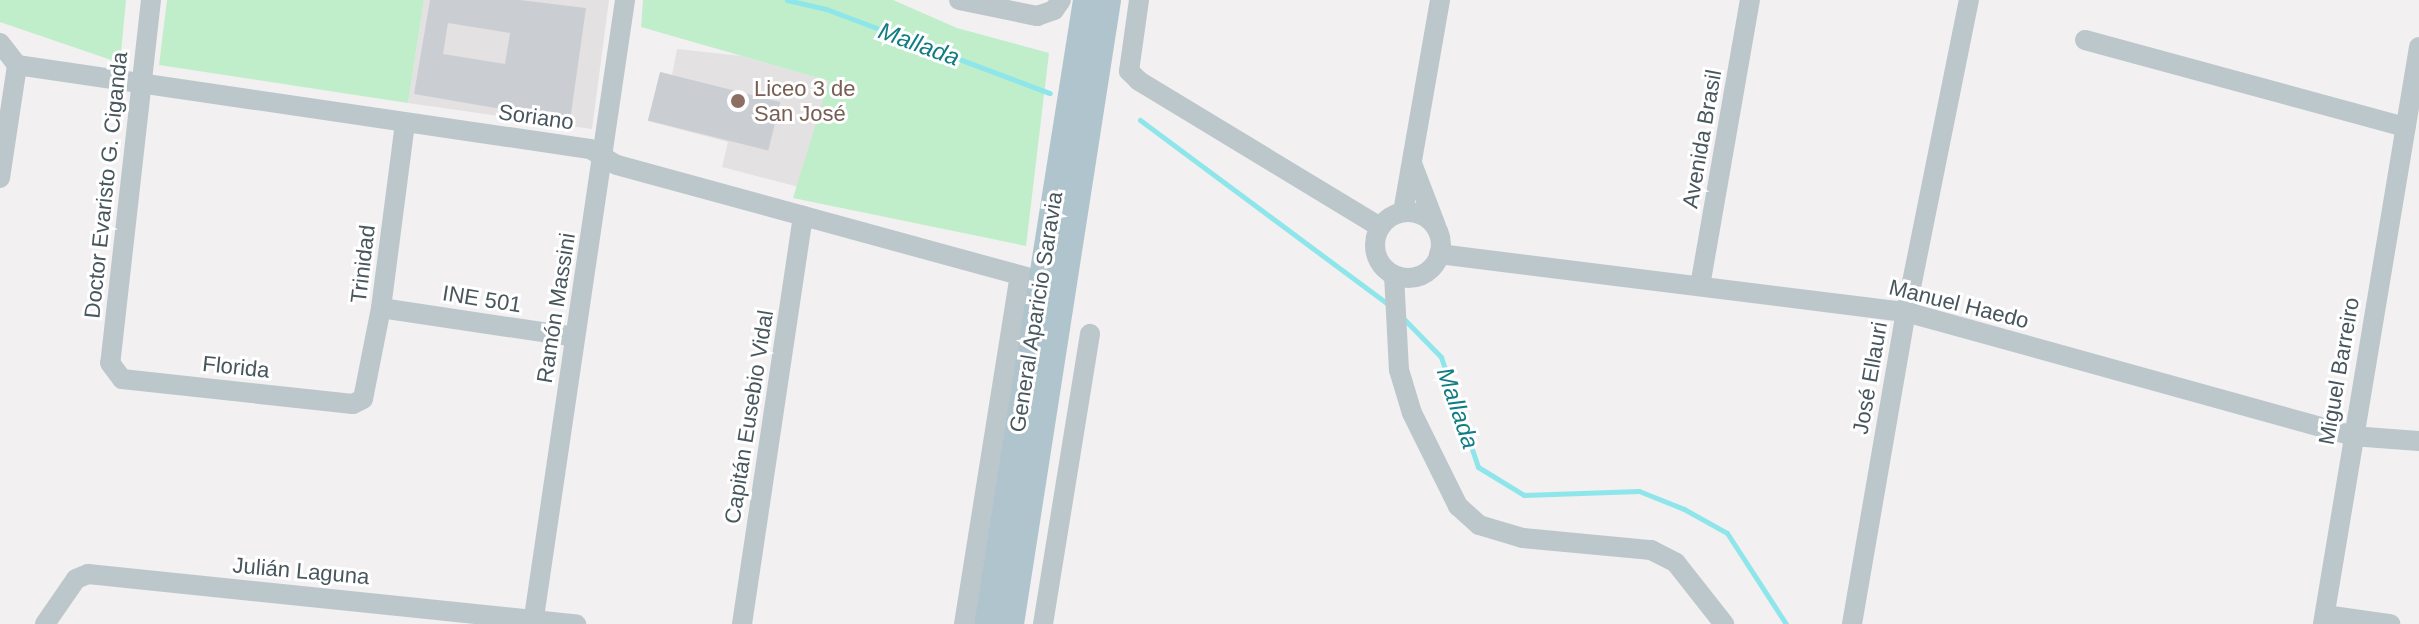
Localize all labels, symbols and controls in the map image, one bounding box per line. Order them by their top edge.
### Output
water label: Mallada [875,16,963,72]
street label: Doctor Evaristo G. Ciganda [79,50,133,320]
street label: Avenida Brasil [1677,68,1727,210]
place label: Liceo 3 de San José [754,75,856,126]
marker: Liceo 3 de San José [729,92,747,110]
street label: Soriano [497,99,575,135]
street label: General Aparicio Saravia [1004,189,1068,435]
street label: Trinidad [345,223,381,305]
street label: Ramón Massini [531,231,581,385]
street label: Manuel Haedo [1886,274,2032,334]
street label: INE 501 [441,280,523,318]
street label: Miguel Barreiro [2313,295,2365,447]
street label: Capitán Eusebio Vidal [719,308,779,526]
street label: José Ellauri [1847,320,1893,436]
street label: Florida [201,350,271,384]
water label: Mallada [1431,364,1485,452]
street label: Julián Laguna [232,552,370,590]

